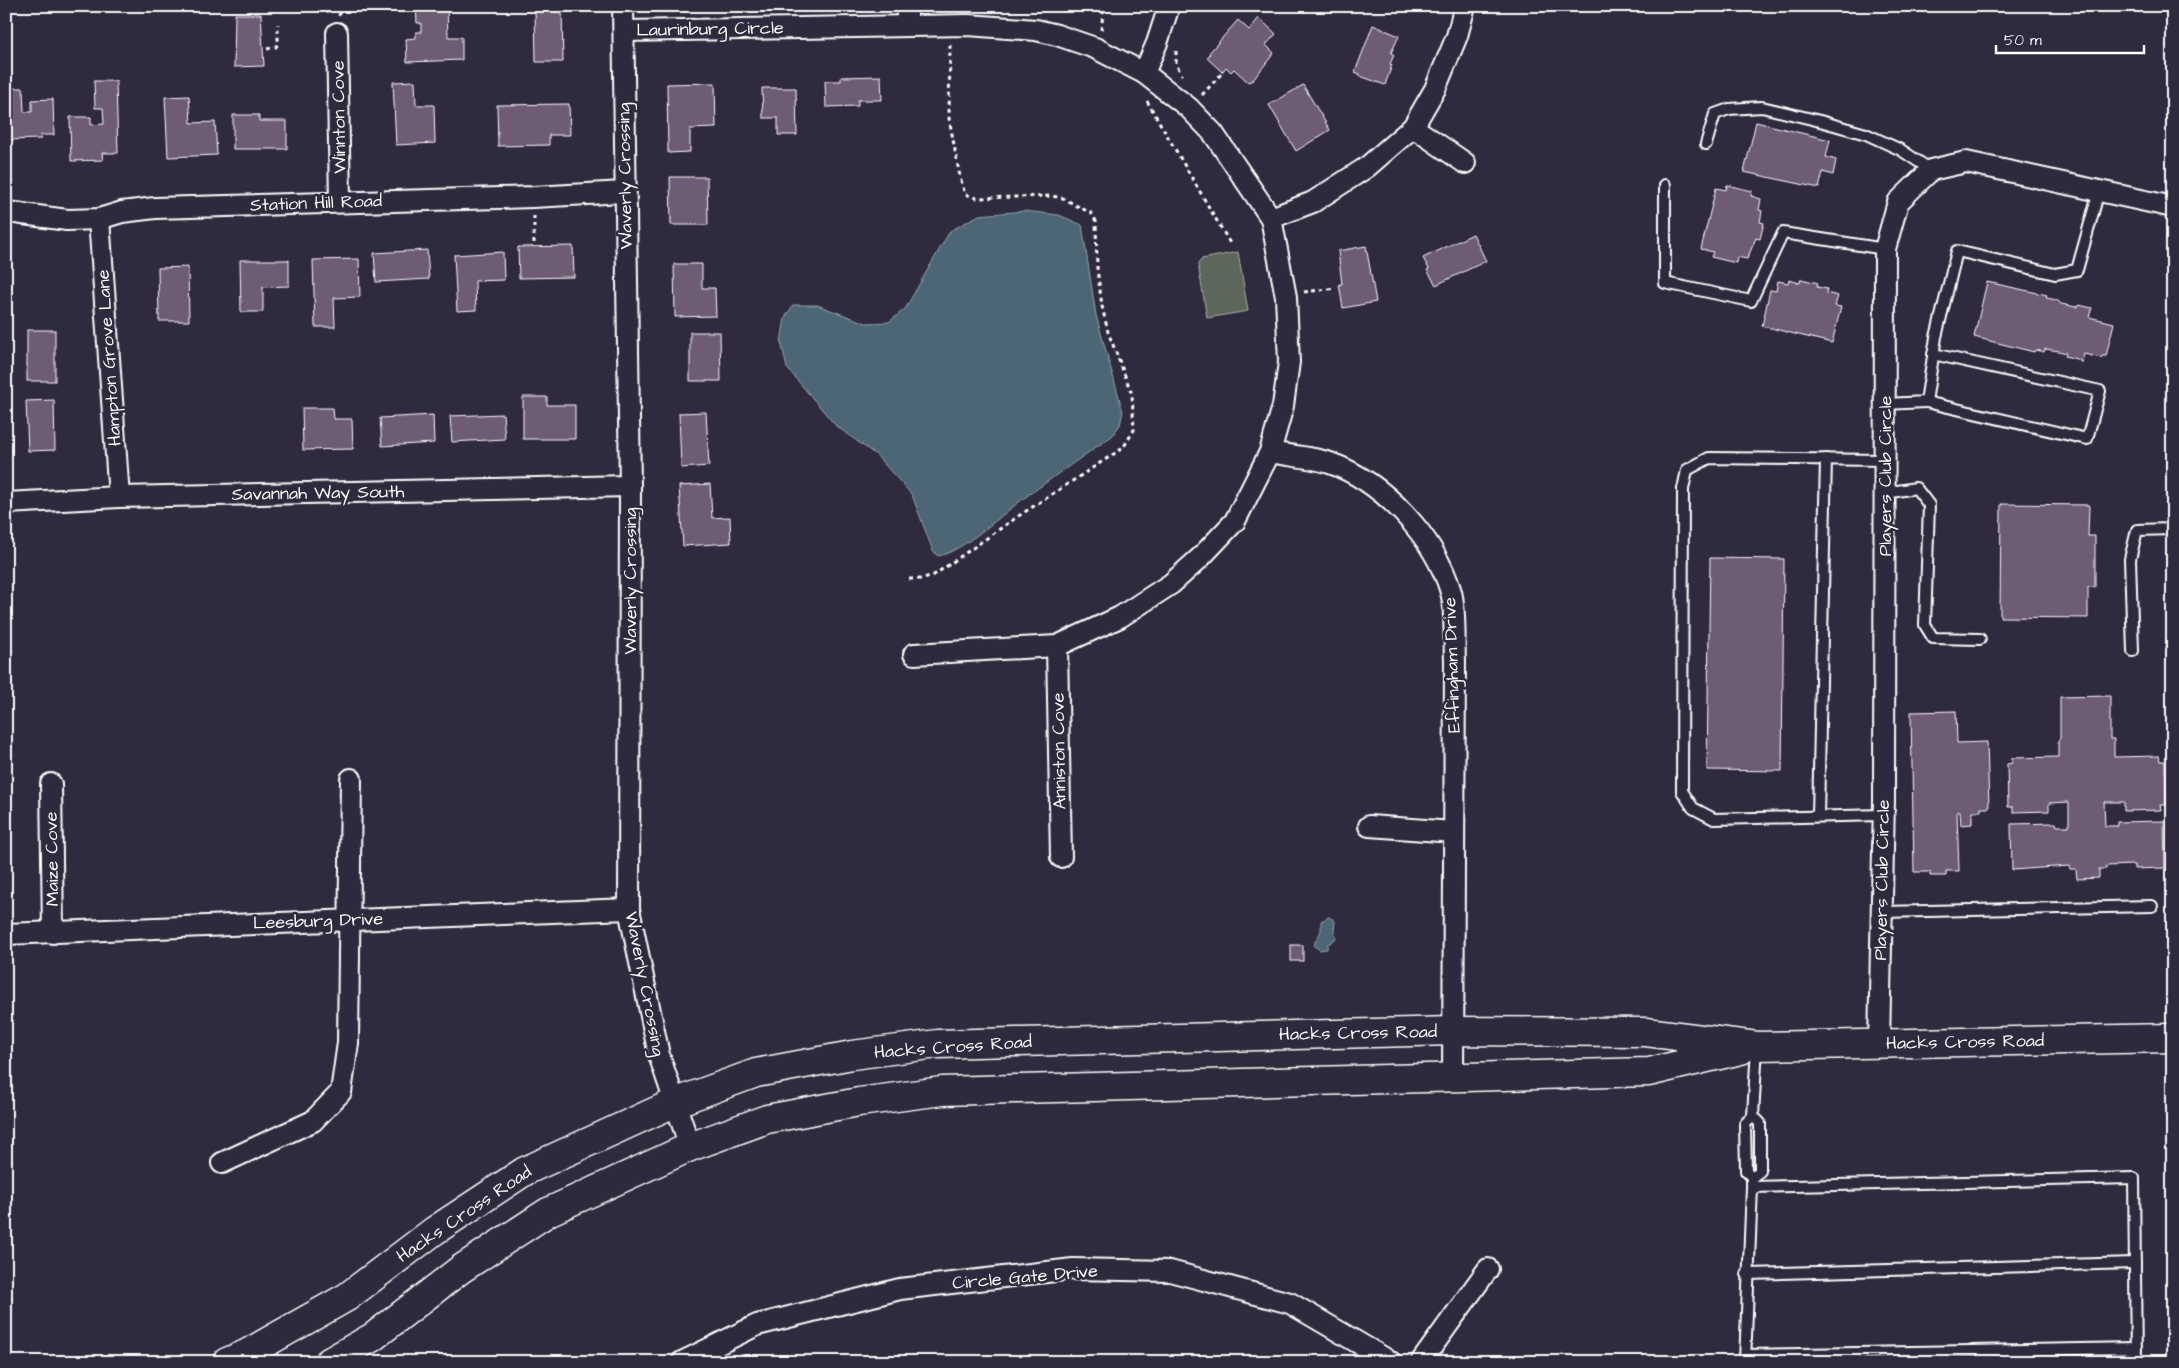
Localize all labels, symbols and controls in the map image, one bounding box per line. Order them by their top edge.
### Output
street label: Laurinburg Circle [636,15,784,44]
scale bar [1996,22,2144,54]
text: 50 m [2004,30,2042,51]
street label: Winnton Cove [326,60,352,174]
street label: Waverly Crossing [611,102,640,250]
street label: Station Hill Road [250,188,382,218]
street label: Hampton Grove Lane [90,269,128,447]
street label: Players Club Circle [1873,395,1899,556]
street label: Savannah Way South [231,479,405,508]
street label: Waverly Crossing [618,508,644,654]
street label: Effingham Drive [1437,596,1468,733]
street label: Anniston Cove [1045,692,1073,810]
street label: Players Club Circle [1868,799,1897,961]
street label: Maize Cove [39,811,65,907]
street label: Leesburg Drive [253,906,384,937]
street label: Waverly Crossing [618,910,671,1059]
street label: Hacks Cross Road [1279,1019,1437,1047]
street label: Hacks Cross Road [1886,1028,2044,1056]
street label: Hacks Cross Road [873,1029,1033,1065]
street label: Hacks Cross Road [391,1159,537,1269]
street label: Circle Gate Drive [951,1258,1099,1296]

